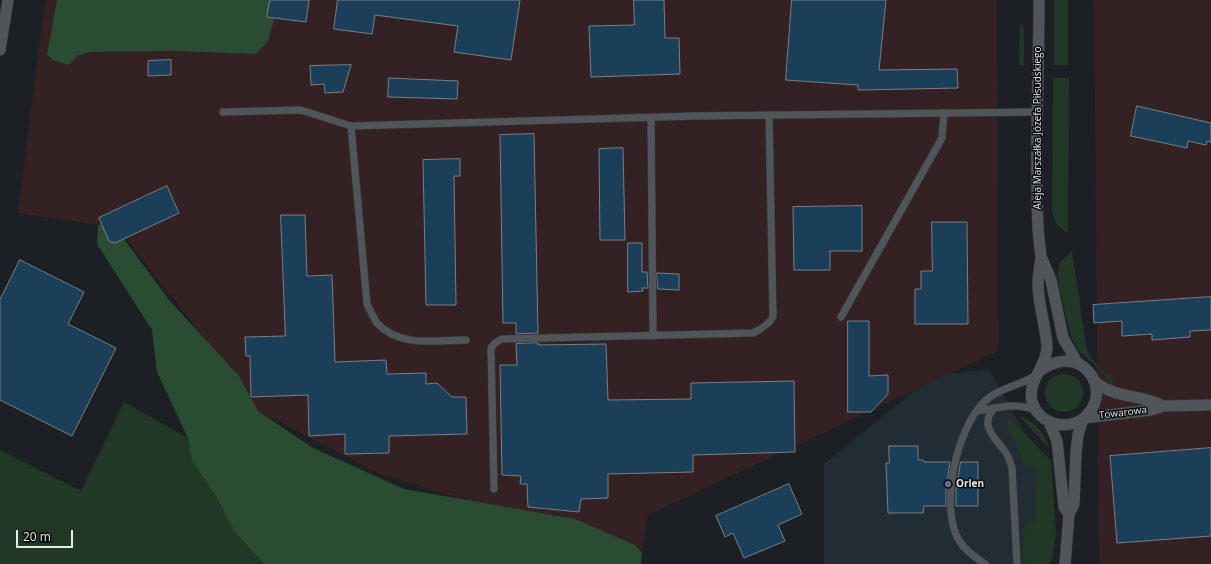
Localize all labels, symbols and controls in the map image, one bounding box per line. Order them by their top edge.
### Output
street label: Aleja Marszałka Józefa Piłsudskiego [1032,47,1044,209]
street label: Towarowa [1098,404,1148,422]
place label: Orlen [956,478,984,490]
marker: Orlen [943,479,953,489]
scale bar [18,522,75,548]
text: 20 m [23,528,51,545]

